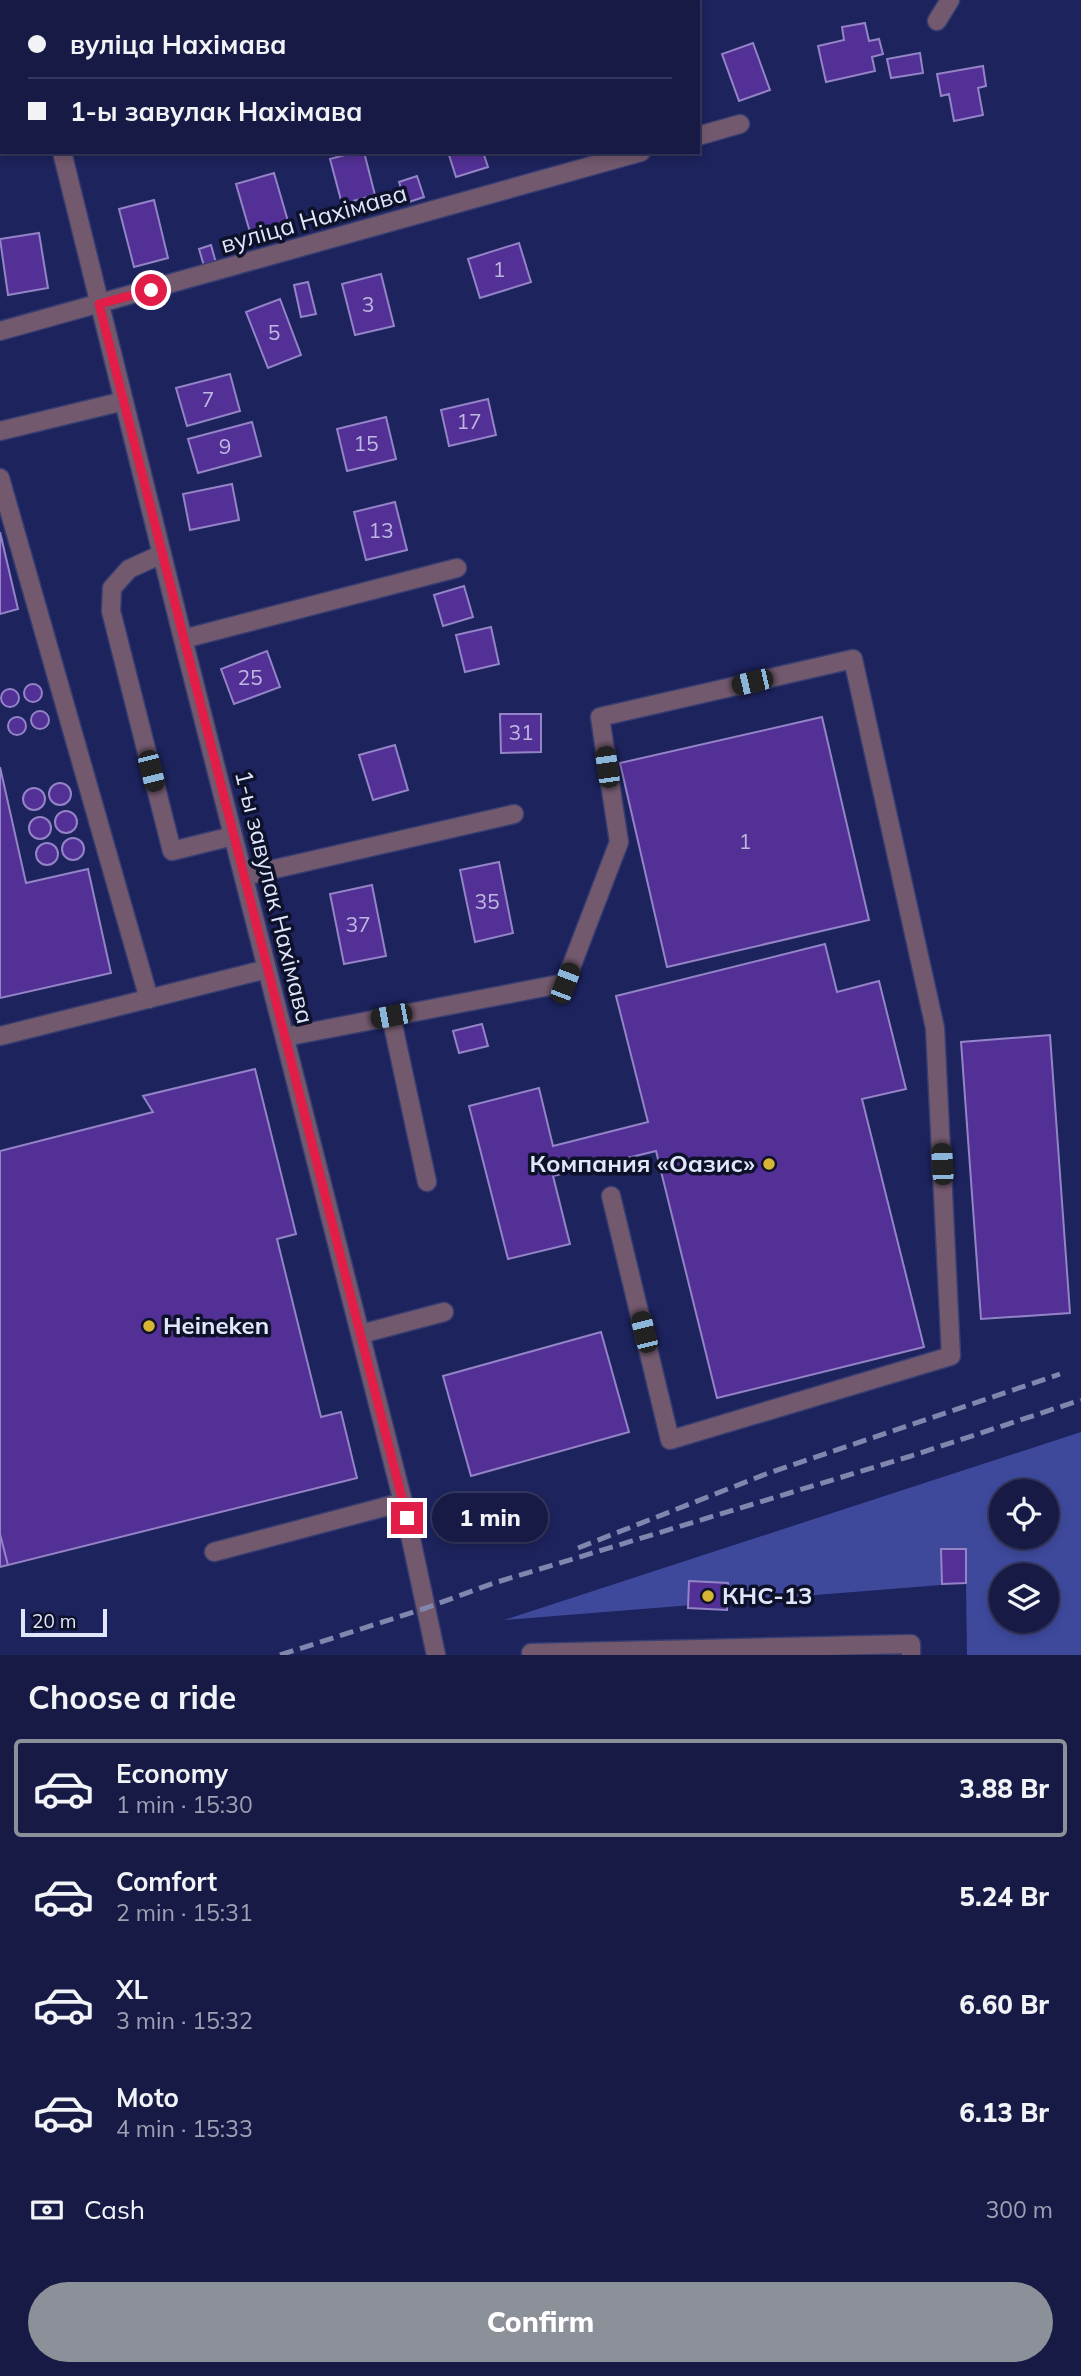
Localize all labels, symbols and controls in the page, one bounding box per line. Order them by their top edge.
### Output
text: вуліца Нахімава [70,28,286,61]
text: 1-ы завулак Нахімава [70,95,362,128]
street label: вуліца Нахімава [217,177,410,259]
house number: 1 [493,256,505,282]
route start [135,274,167,306]
house number: 3 [362,291,374,317]
house number: 5 [268,319,280,345]
house number: 7 [202,386,214,412]
house number: 17 [456,408,482,434]
house number: 15 [353,430,379,456]
house number: 9 [219,433,231,459]
house number: 13 [368,517,394,543]
house number: 25 [237,664,263,690]
car [730,667,775,697]
house number: 31 [508,719,534,745]
car [594,745,621,789]
car [136,748,167,794]
street label: 1-ы завулак Нахімава [229,767,321,1027]
house number: 1 [739,828,751,854]
house number: 35 [474,888,500,914]
house number: 37 [345,911,371,937]
car [548,960,583,1006]
car [369,1002,414,1030]
car [931,1142,954,1186]
place label: Компания «Оазис» [530,1148,755,1178]
marker: Компания «Оазис» [761,1156,777,1172]
car [629,1309,660,1355]
place label: Heineken [163,1310,269,1340]
marker: Heineken [141,1318,157,1334]
map controls [989,1479,1059,1633]
button: locate [989,1479,1059,1549]
callout: 1 min [432,1494,547,1542]
route end [391,1502,423,1534]
text: 1 min [459,1503,521,1532]
button: layers [989,1563,1059,1633]
place label: КНС-13 [722,1580,812,1610]
marker: КНС-13 [700,1588,716,1604]
scale bar [21,1606,107,1638]
text: 20 m [32,1609,76,1633]
text: Choose a ride [28,1677,236,1717]
icon: car [32,1757,95,1820]
text: Economy [116,1757,228,1790]
text: 3.88 Br [959,1772,1049,1805]
text: 1 min · 15:30 [116,1790,253,1819]
icon: car [32,1865,95,1928]
text: Comfort [116,1865,217,1898]
text: 5.24 Br [959,1880,1049,1913]
text: 2 min · 15:31 [116,1898,253,1927]
icon: car [32,1973,95,2036]
text: XL [116,1973,148,2006]
text: 6.60 Br [959,1988,1049,2021]
text: 3 min · 15:32 [116,2006,253,2035]
icon: car [32,2081,95,2144]
text: Moto [116,2081,179,2114]
text: 6.13 Br [959,2096,1049,2129]
text: 4 min · 15:33 [116,2114,253,2143]
icon: cash [28,2191,66,2229]
text: Cash [84,2193,145,2226]
text: 300 m [985,2195,1053,2224]
button: Confirm [28,2282,1053,2362]

